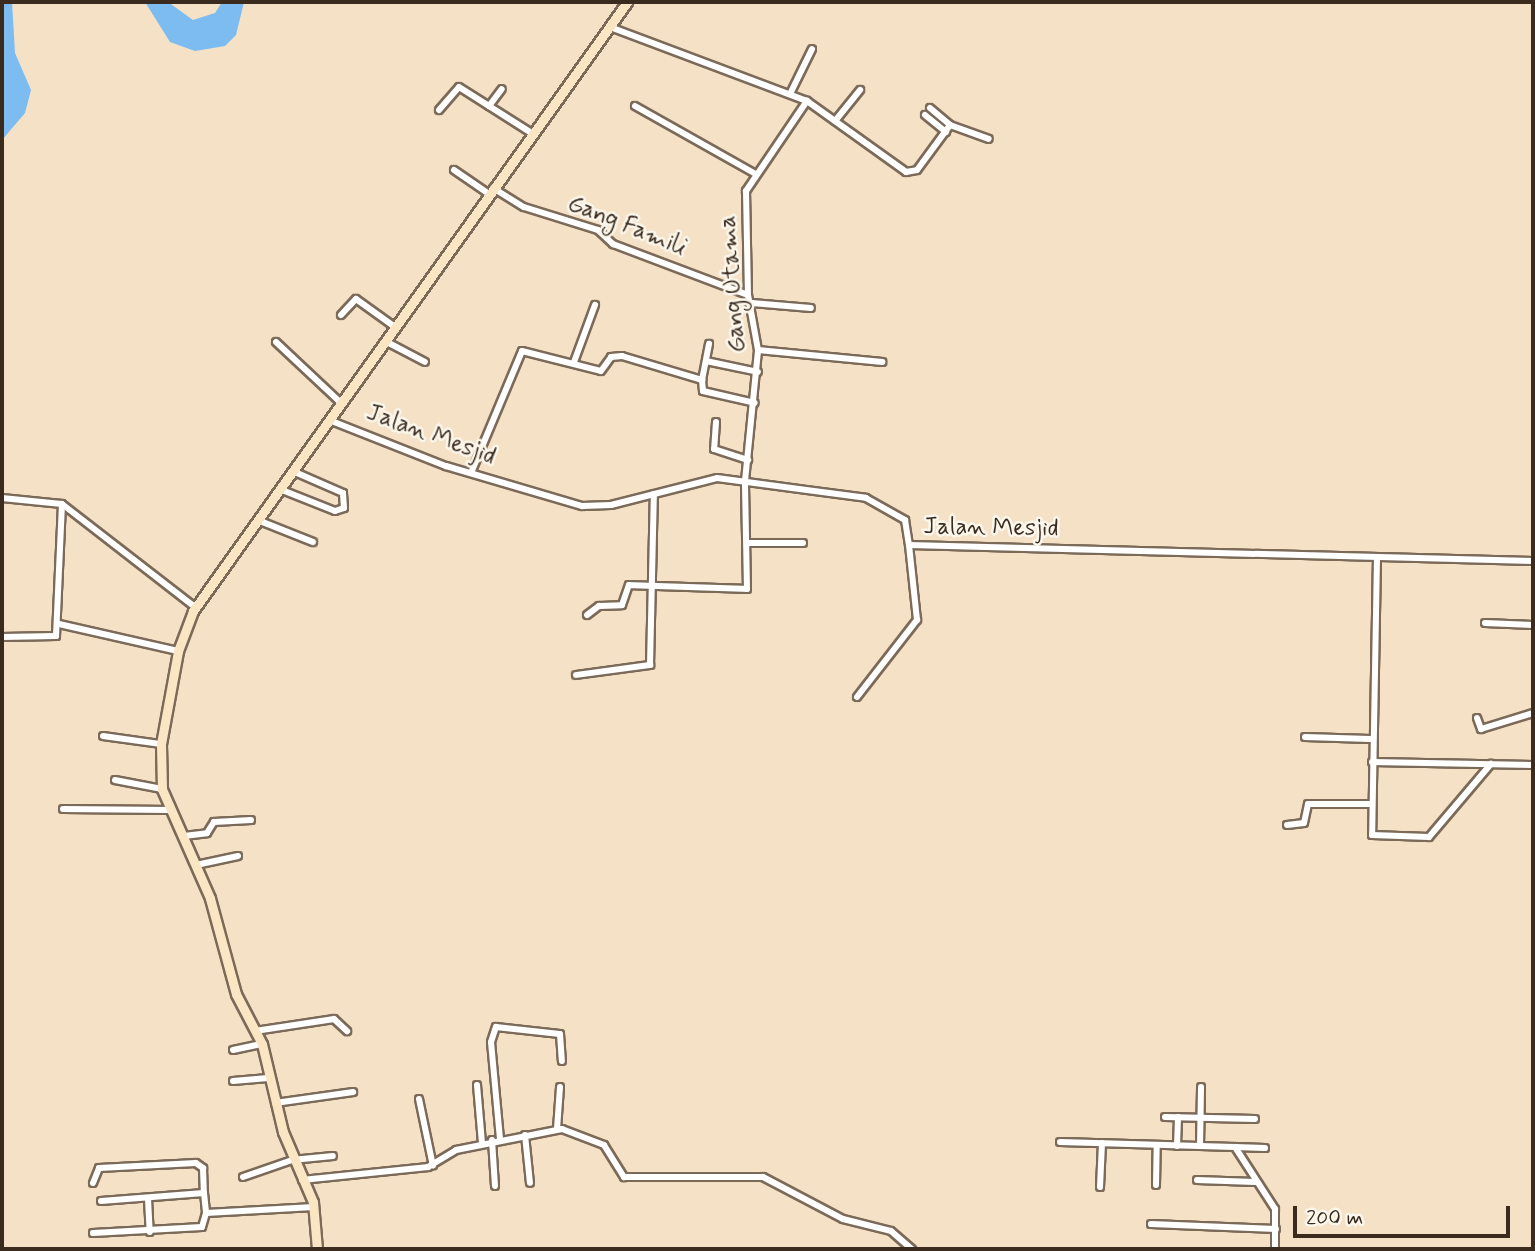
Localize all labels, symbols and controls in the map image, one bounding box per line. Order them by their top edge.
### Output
street label: Gang Famili [563,189,691,263]
street label: Gang Utama [714,215,752,353]
street label: Jalan Mesjid [362,398,500,472]
street label: Jalan Mesjid [923,512,1059,544]
scale bar [1297,1192,1514,1236]
text: 200 m [1306,1204,1363,1232]

